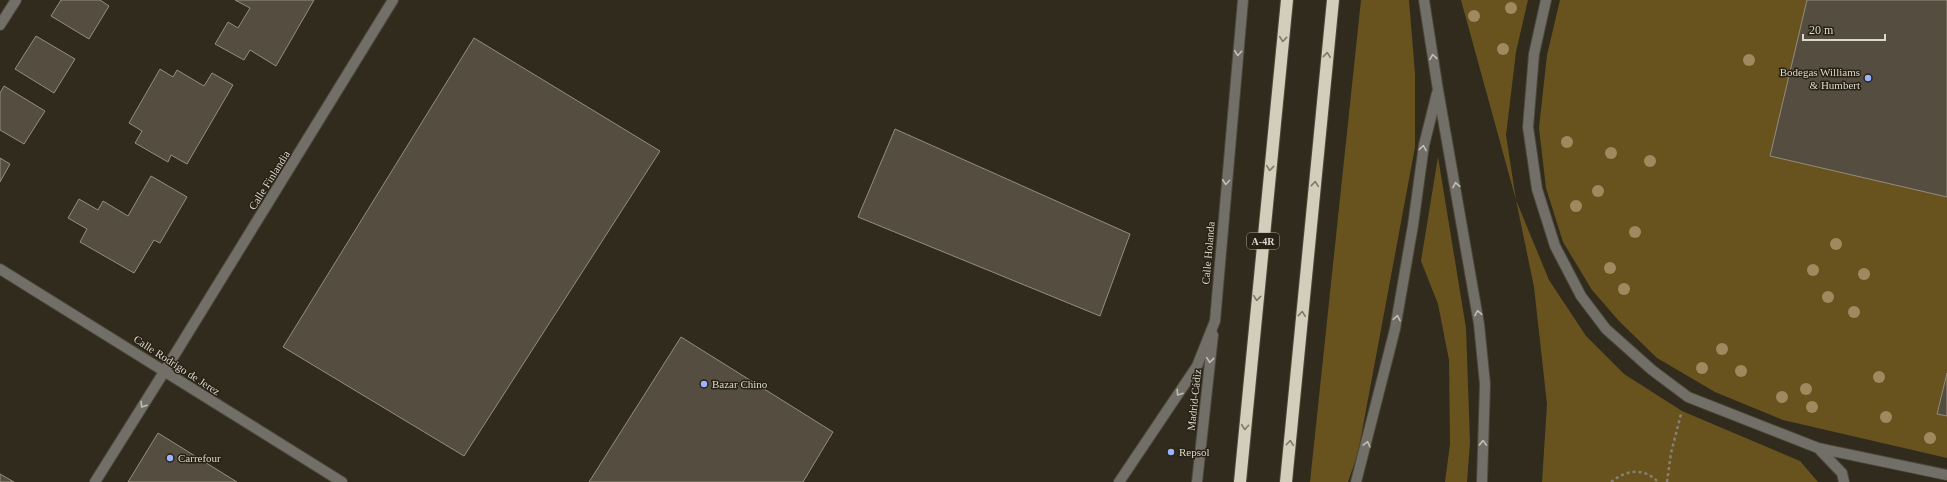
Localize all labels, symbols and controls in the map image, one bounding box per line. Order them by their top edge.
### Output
scale bar [1803,16,1885,42]
text: 20 m [1809,23,1834,37]
one-way arrow [1279,36,1288,42]
one-way arrow [1233,50,1242,56]
one-way arrow [1323,52,1332,58]
one-way arrow [1429,54,1438,60]
place label: Bodegas Williams & Humbert [1780,66,1860,91]
marker: Bodegas Williams & Humbert [1863,73,1873,83]
one-way arrow [1419,145,1427,151]
street label: Calle Finlandia [246,148,292,212]
one-way arrow [1266,165,1275,171]
one-way arrow [1222,179,1231,185]
one-way arrow [1310,181,1319,187]
one-way arrow [1452,182,1461,188]
street label: Calle Holanda [1199,221,1217,285]
road number: A-4R [1247,233,1279,249]
one-way arrow [1253,294,1262,301]
one-way arrow [1474,310,1483,316]
one-way arrow [1297,311,1306,317]
one-way arrow [1392,315,1401,321]
street label: Calle Rodrigo de Jerez [132,333,223,397]
one-way arrow [1206,357,1215,363]
street label: Madrid-Cádiz [1185,369,1203,431]
place label: Bazar Chino [712,378,768,390]
marker: Bazar Chino [699,379,709,389]
one-way arrow [1176,389,1184,396]
one-way arrow [141,401,148,408]
one-way arrow [1240,424,1249,430]
one-way arrow [1285,440,1294,446]
one-way arrow [1479,440,1487,446]
one-way arrow [1362,441,1371,448]
place label: Repsol [1179,446,1210,458]
marker: Repsol [1166,447,1176,457]
place label: Carrefour [178,452,221,464]
marker: Carrefour [165,453,175,463]

